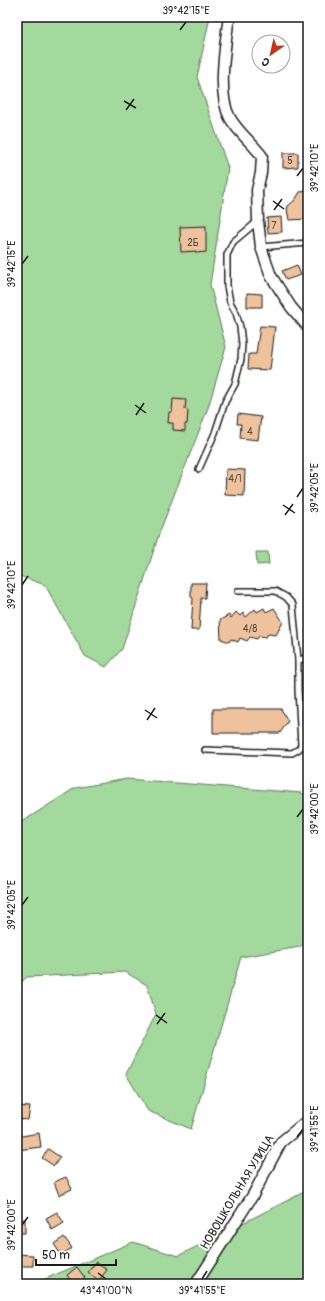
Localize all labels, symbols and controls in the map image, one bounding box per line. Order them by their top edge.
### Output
text: 39°42'15"E [162,5,210,17]
north arrow [251,34,291,74]
text: С [259,54,272,69]
text: 39°42'10"E [309,144,321,192]
house number: 5 [287,155,293,167]
house number: 7 [271,220,277,232]
house number: 2Б [187,237,199,249]
text: 39°42'15"E [6,240,18,288]
house number: 4 [247,426,253,438]
text: 39°42'05"E [309,463,321,513]
house number: 4/1 [228,473,242,485]
text: 39°42'10"E [6,561,18,609]
house number: 4/8 [243,623,257,635]
text: 39°42'00"E [309,783,321,835]
text: 39°42'05"E [6,880,18,930]
text: 39°41'55"E [309,1106,321,1152]
street label: НОВОШКОЛЬНАЯ УЛИЦА [197,1132,278,1252]
text: 39°42'00"E [6,1199,18,1251]
scale bar [36,1241,116,1267]
text: 50 m [42,1248,70,1263]
text: 43°41'00"N [80,1285,132,1297]
text: 39°41'55"E [179,1285,225,1297]

